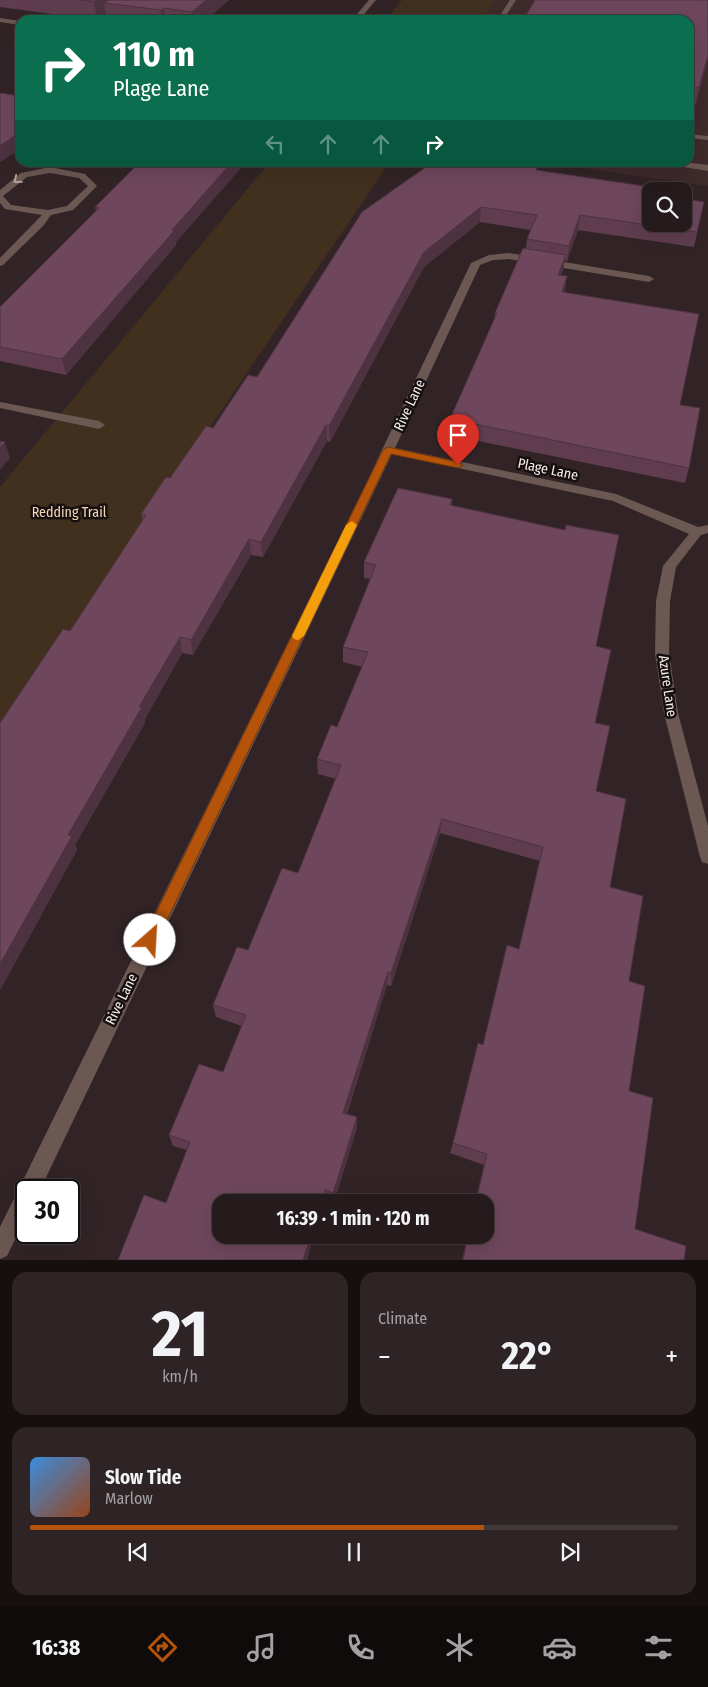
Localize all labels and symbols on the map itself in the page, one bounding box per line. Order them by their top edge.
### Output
one-way arrow [14,175,23,183]
street label: Rive Lane [390,377,429,434]
pin [437,414,479,465]
street label: Plage Lane [516,455,580,484]
park label: Redding Trail [32,504,107,521]
street label: Azure Lane [655,654,680,718]
position arrow [123,913,175,965]
street label: Rive Lane [102,971,141,1028]
speed limit sign: 30 [15,1179,80,1244]

